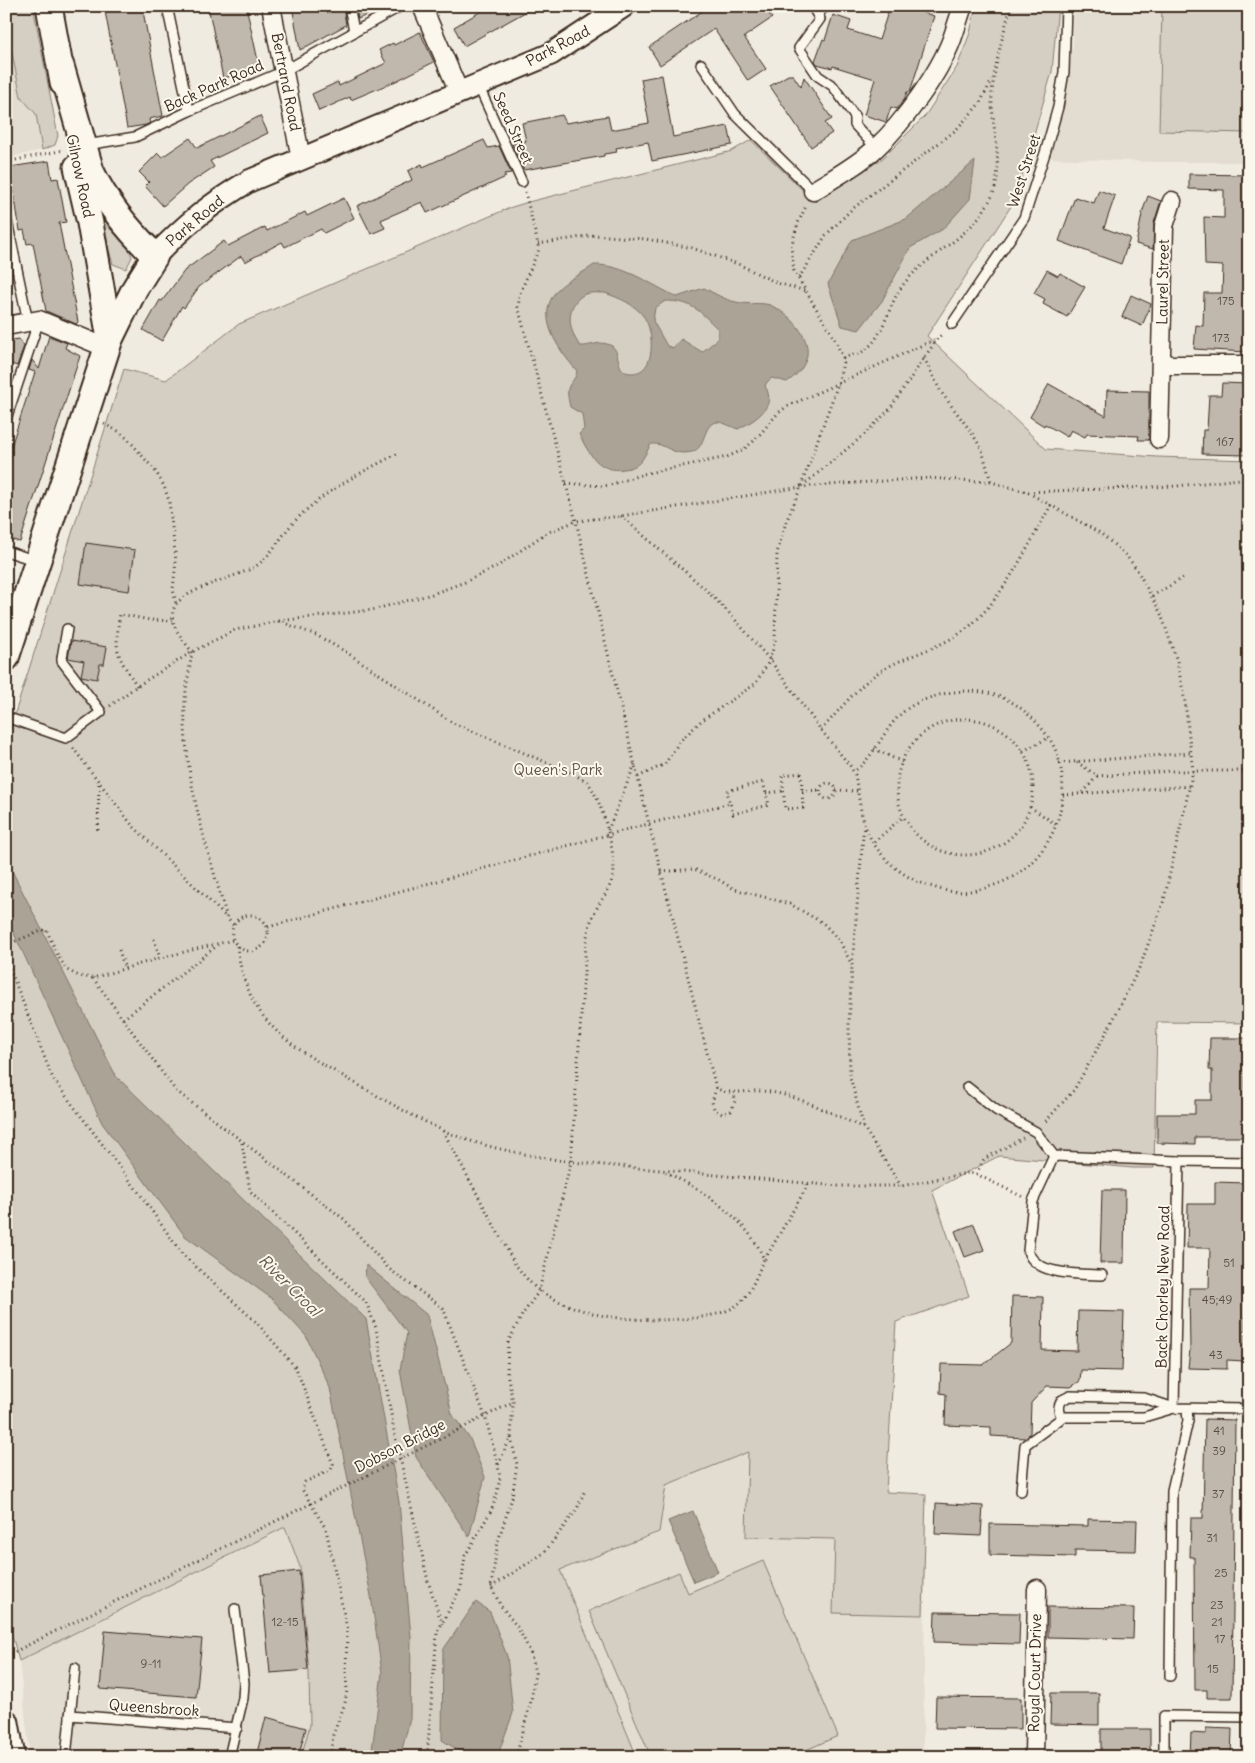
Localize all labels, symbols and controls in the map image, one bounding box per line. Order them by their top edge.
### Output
street label: Park Road [523,21,593,70]
street label: Bertrand Road [268,31,305,133]
street label: Back Park Road [161,55,267,116]
street label: Seed Street [489,89,538,167]
street label: West Street [1003,131,1044,210]
street label: Gilnow Road [62,132,99,220]
street label: Park Road [162,191,228,250]
street label: Laurel Street [1152,239,1173,325]
house number: 175 [1217,293,1235,308]
house number: 173 [1212,330,1230,345]
house number: 167 [1216,434,1234,449]
park label: Queen's Park [514,760,603,779]
street label: Back Chorley New Road [1152,1205,1173,1368]
water label: River Croal [255,1250,327,1322]
house number: 51 [1223,1255,1235,1270]
house number: 45;49 [1202,1292,1232,1307]
house number: 43 [1209,1347,1223,1362]
street label: Dobson Bridge [351,1415,448,1477]
house number: 41 [1213,1423,1225,1438]
house number: 39 [1212,1443,1226,1458]
house number: 37 [1212,1486,1224,1501]
house number: 31 [1206,1530,1218,1545]
house number: 25 [1214,1565,1228,1580]
house number: 23 [1210,1597,1224,1612]
street label: Royal Court Drive [1024,1613,1045,1733]
house number: 12-15 [271,1614,299,1629]
house number: 21 [1211,1614,1223,1629]
house number: 17 [1215,1631,1225,1646]
house number: 9-11 [140,1656,162,1671]
house number: 15 [1207,1661,1219,1676]
street label: Queensbrook [108,1695,200,1720]

